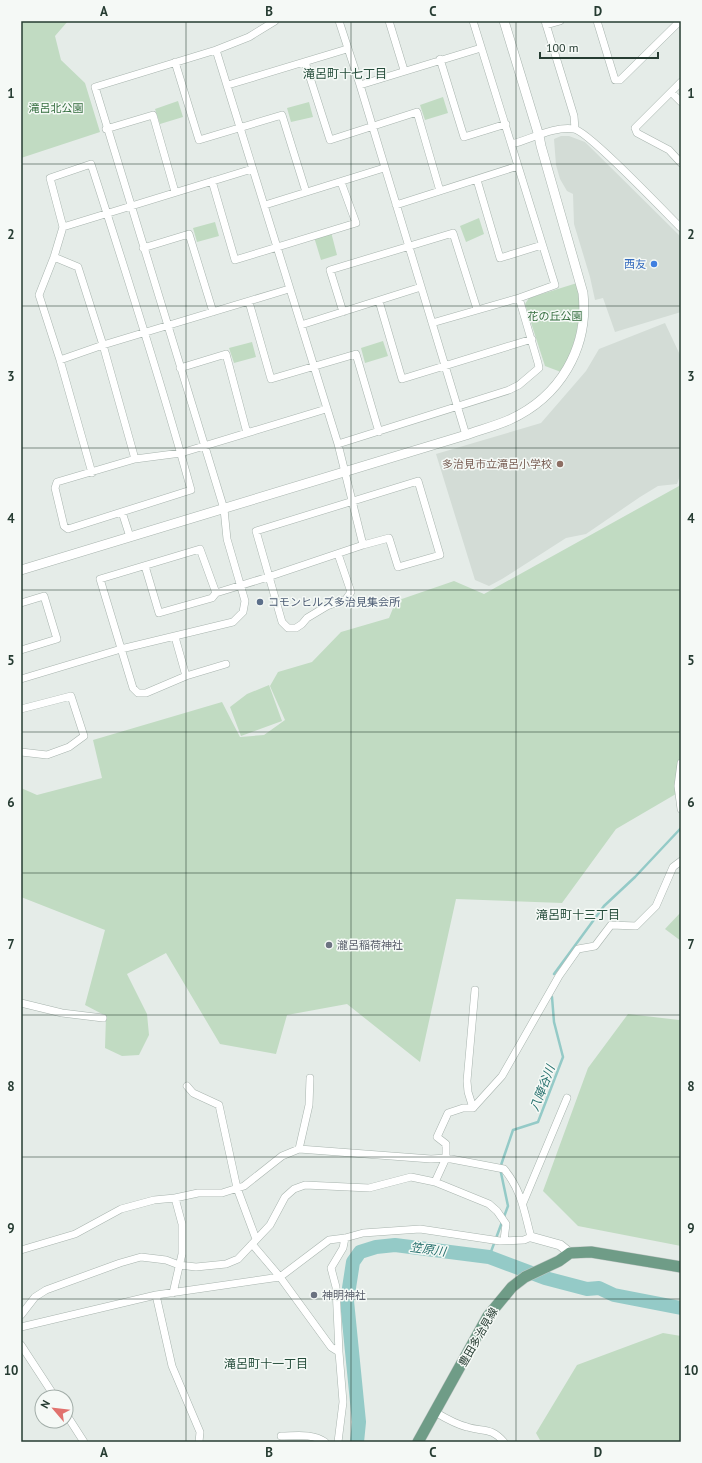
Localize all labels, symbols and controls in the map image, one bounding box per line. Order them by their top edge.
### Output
text: A [100,3,108,20]
text: B [265,3,273,20]
text: C [429,3,437,20]
text: D [594,3,602,20]
scale bar [540,34,658,60]
text: 100 m [546,40,579,55]
district label: 滝呂町十七丁目 [303,66,387,81]
text: 1 [7,85,15,102]
text: 1 [687,85,695,102]
park label: 滝呂北公園 [29,101,84,115]
text: 2 [7,226,15,243]
text: 2 [687,226,695,243]
place label: 西友 [624,257,646,271]
marker: 西友 [649,259,659,269]
park label: 花の丘公園 [528,309,583,323]
text: 3 [7,368,15,385]
text: 3 [687,368,695,385]
place label: 多治見市立滝呂小学校 [442,457,552,471]
marker: 多治見市立滝呂小学校 [555,459,565,469]
text: 4 [7,510,15,527]
text: 4 [687,510,695,527]
place label: コモンヒルズ多治見集会所 [268,595,401,609]
marker: コモンヒルズ多治見集会所 [255,597,265,607]
text: 5 [7,652,15,669]
text: 5 [687,652,695,669]
text: 6 [7,794,15,811]
text: 6 [687,794,695,811]
district label: 滝呂町十三丁目 [536,907,620,922]
text: 7 [7,936,15,953]
text: 7 [687,936,695,953]
place label: 瀧呂稲荷神社 [337,938,403,952]
marker: 瀧呂稲荷神社 [324,940,334,950]
water label: 八陣谷川 [526,1061,558,1113]
text: 8 [7,1078,15,1095]
text: 8 [687,1078,695,1095]
text: 9 [7,1220,15,1237]
text: 9 [687,1220,695,1237]
water label: 笠原川 [409,1239,449,1259]
place label: 神明神社 [322,1288,366,1302]
marker: 神明神社 [309,1290,319,1300]
street label: 豊田多治見線 [455,1305,501,1369]
district label: 滝呂町十一丁目 [224,1356,308,1371]
text: 10 [4,1362,18,1379]
text: 10 [684,1362,698,1379]
north arrow [34,1389,74,1429]
text: N [37,1398,53,1411]
text: A [100,1444,108,1461]
text: B [265,1444,273,1461]
text: C [429,1444,437,1461]
text: D [594,1444,602,1461]

